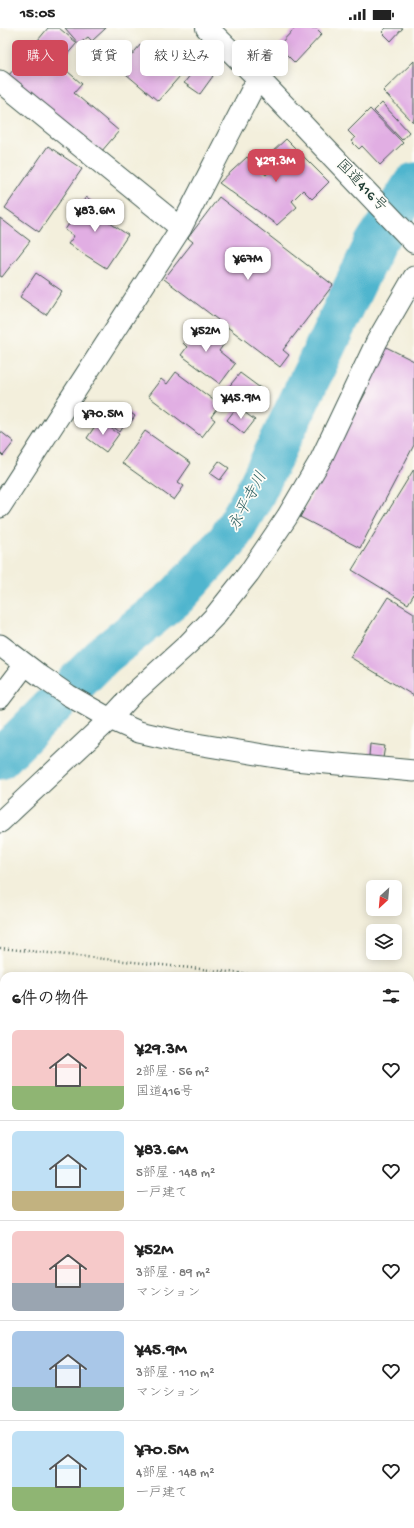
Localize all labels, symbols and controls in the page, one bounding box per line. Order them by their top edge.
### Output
text: 15:05 [20,5,55,23]
chip: 購入 [12,40,68,76]
chip: 賃貸 [76,40,132,76]
chip: 絞り込み [140,40,224,76]
chip: 新着 [232,40,288,76]
pin: ¥29.3M [243,149,309,183]
text: ¥29.3M [257,154,295,169]
street label: 国道416号 [332,156,390,216]
pin: ¥83.6M [62,199,128,233]
text: ¥83.6M [75,204,115,219]
pin: ¥67M [224,247,272,281]
text: ¥67M [234,252,262,267]
pin: ¥52M [182,319,230,353]
text: ¥52M [192,324,220,339]
pin: ¥45.9M [208,386,274,420]
text: ¥45.9M [222,391,260,406]
pin: ¥70.5M [70,402,136,436]
text: ¥70.5M [83,407,123,422]
water label: 永平寺川 [225,469,272,535]
north arrow [366,880,402,916]
map controls [366,880,402,960]
button: layers [366,924,402,960]
icon: filters [380,985,402,1007]
text: 6件の物件 [12,990,89,1010]
text: ¥29.3M [136,1040,187,1060]
icon: home [44,1046,92,1094]
icon: heart [380,1059,402,1081]
text: 2部屋 · 56 m² [136,1065,210,1080]
text: 国道416号 [136,1085,193,1100]
text: ¥83.6M [136,1141,188,1161]
icon: home [44,1147,92,1195]
icon: heart [380,1160,402,1182]
text: 5部屋 · 148 m² [136,1166,215,1181]
text: 一戸建て [136,1186,188,1201]
text: ¥52M [136,1241,173,1261]
icon: home [44,1247,92,1295]
icon: heart [380,1260,402,1282]
text: 3部屋 · 89 m² [136,1266,210,1281]
text: マンション [136,1286,200,1301]
text: ¥45.9M [136,1341,187,1361]
icon: home [44,1347,92,1395]
icon: heart [380,1360,402,1382]
text: 3部屋 · 110 m² [136,1366,214,1381]
text: マンション [136,1386,200,1401]
text: ¥70.5M [136,1441,188,1461]
icon: home [44,1447,92,1495]
icon: heart [380,1460,402,1482]
text: 4部屋 · 148 m² [136,1466,214,1481]
text: 一戸建て [136,1486,188,1501]

